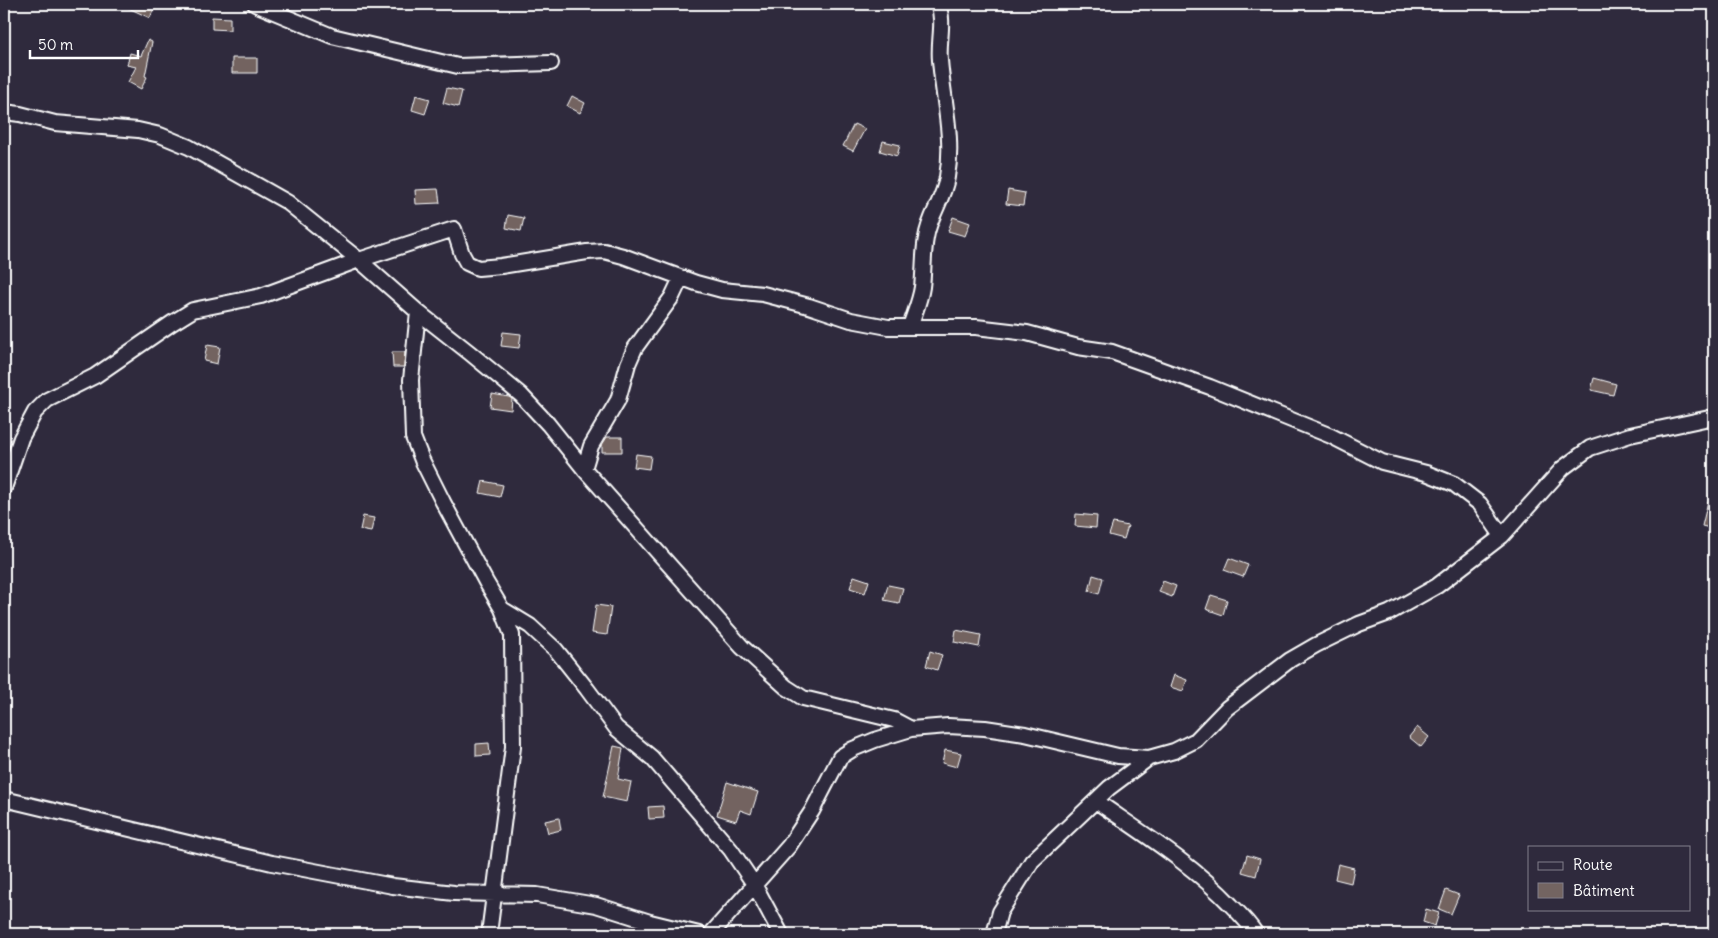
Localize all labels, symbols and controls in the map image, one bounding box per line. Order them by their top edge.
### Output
scale bar [30,28,138,60]
text: 50 m [38,35,73,54]
legend [1528,846,1690,910]
text: Route [1573,855,1613,874]
text: Bâtiment [1573,881,1635,900]

